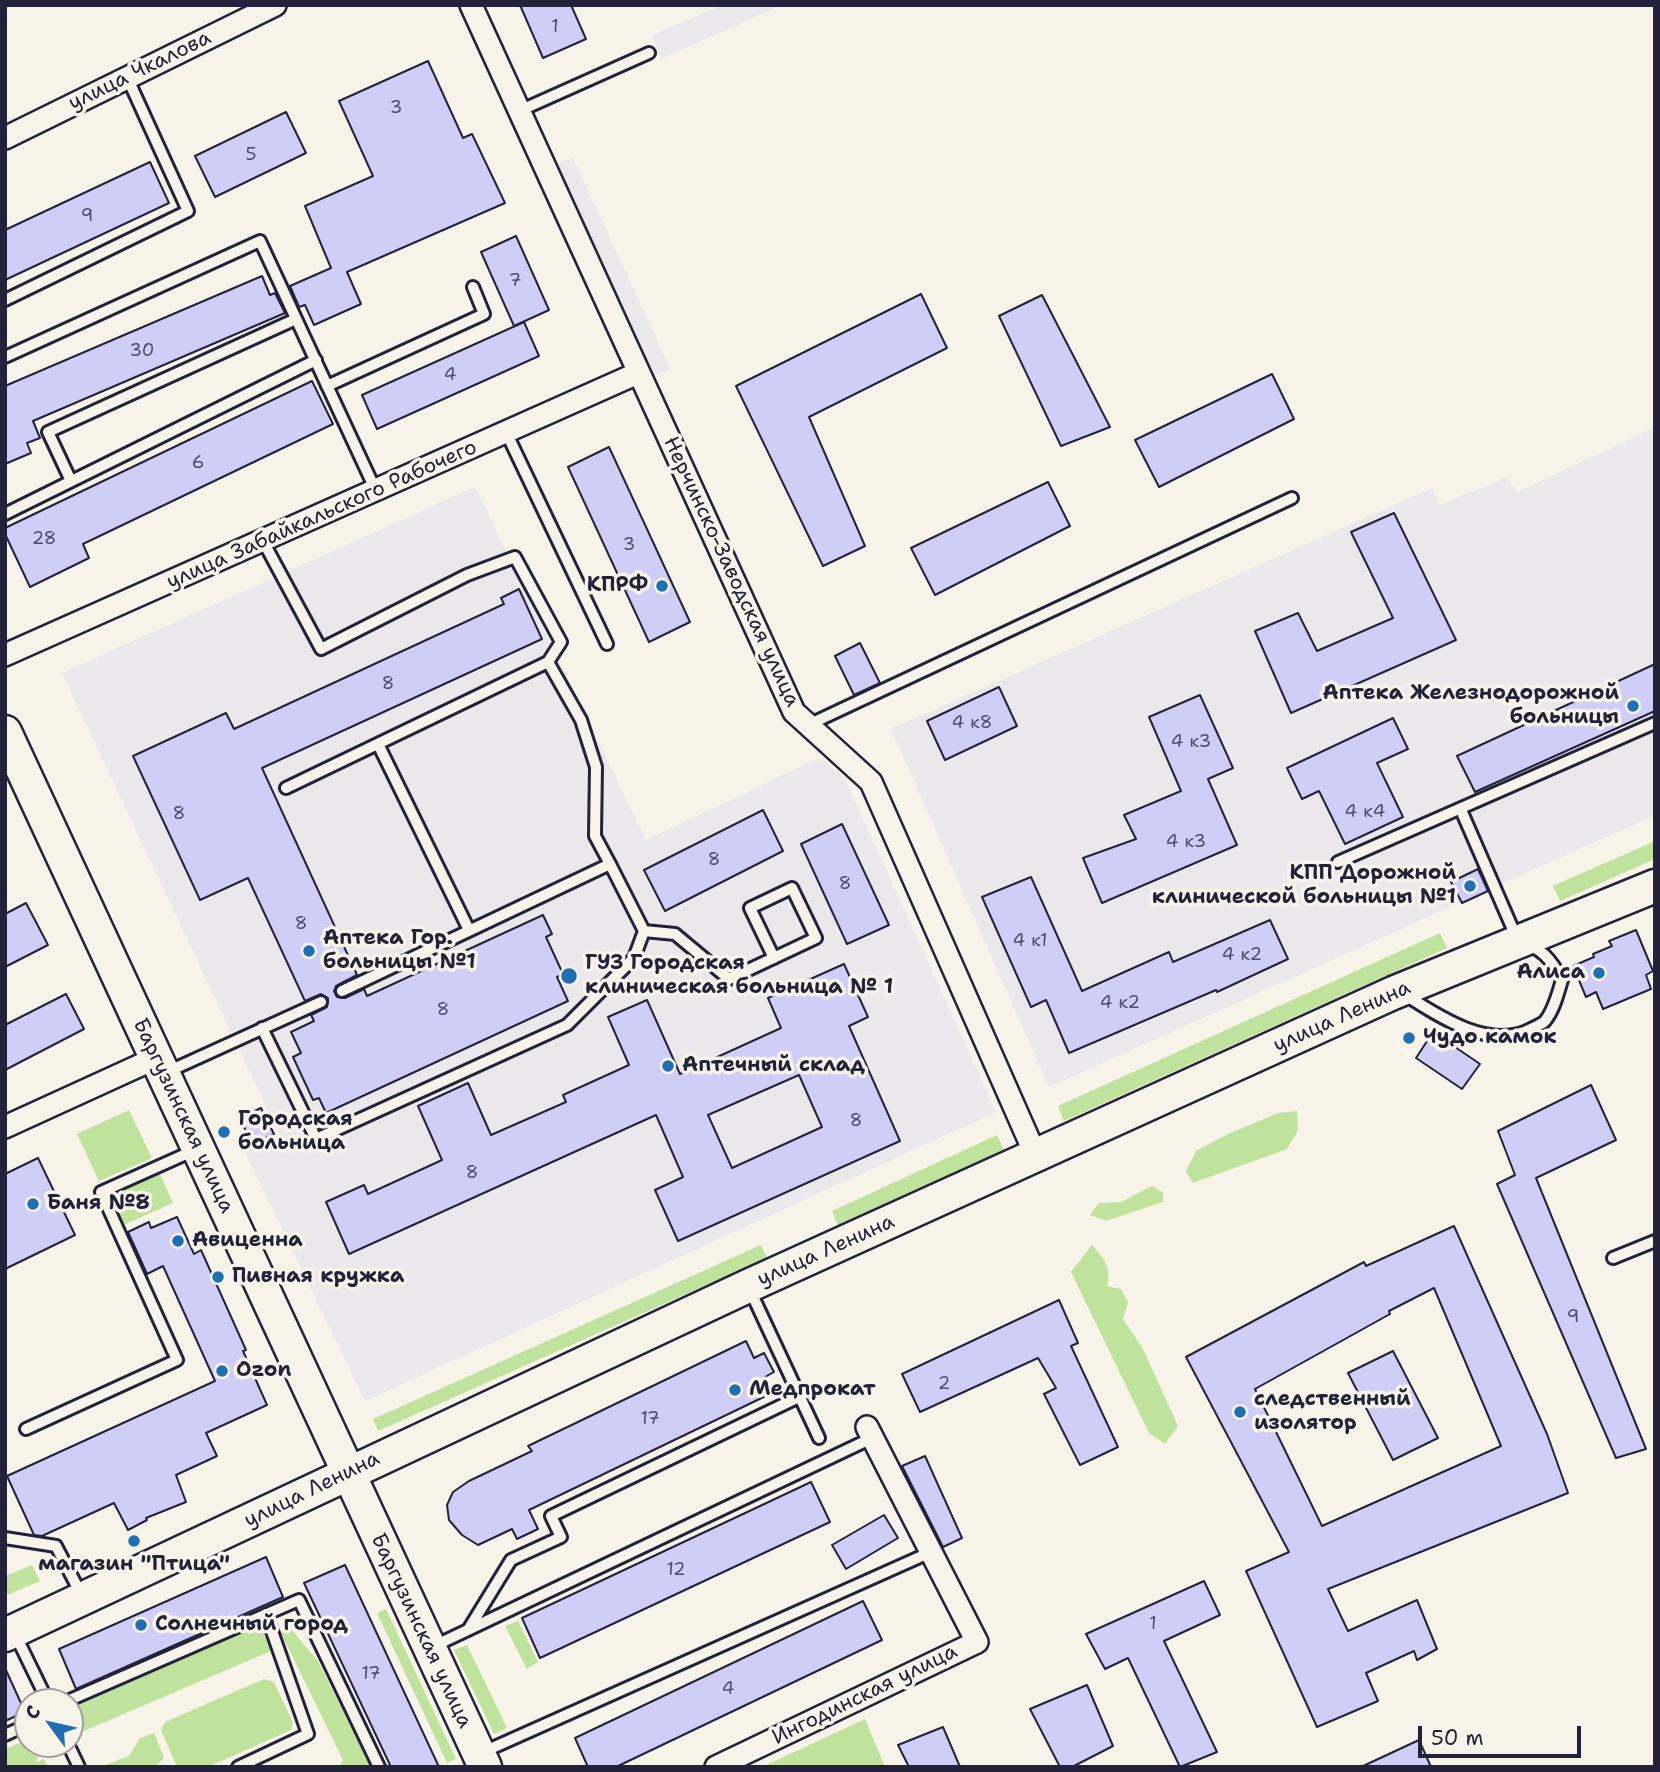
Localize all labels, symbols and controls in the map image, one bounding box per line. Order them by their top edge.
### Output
house number: 1 [551,16,559,38]
street label: улица Чкалова [65,26,215,116]
house number: 3 [390,97,402,119]
house number: 5 [245,144,257,166]
house number: 9 [81,205,93,227]
house number: 7 [509,270,521,292]
house number: 30 [130,340,154,362]
house number: 4 [444,364,456,386]
street label: Нерчинско-Заводская улица [657,433,805,711]
street label: улица Забайкальского Рабочего [163,435,481,595]
house number: 6 [192,452,204,474]
house number: 28 [32,528,56,550]
house number: 3 [623,534,635,556]
place label: КПРФ [587,573,648,599]
marker: КПРФ [654,578,670,594]
house number: 8 [382,673,394,695]
place label: Аптека Железнодорожной больницы [1323,681,1619,731]
marker: Аптека Железнодорожной больницы [1625,698,1641,714]
house number: 4 к8 [952,712,992,734]
house number: 4 к3 [1171,731,1211,753]
house number: 4 к4 [1345,801,1385,823]
house number: 8 [173,803,185,825]
house number: 4 к3 [1166,831,1206,853]
house number: 8 [708,849,720,871]
place label: КПП Дорожной клинической больницы №1 [1152,861,1456,911]
house number: 8 [839,873,851,895]
marker: КПП Дорожной клинической больницы №1 [1462,878,1478,894]
house number: 8 [295,913,307,935]
place label: Аптека Гор. больницы №1 [323,926,476,976]
house number: 4 к1 [1013,930,1047,952]
marker: Аптека Гор. больницы №1 [301,943,317,959]
house number: 4 к2 [1222,944,1262,966]
place label: ГУЗ Городская клиническая больница № 1 [585,951,893,1001]
place label: Алиса [1516,960,1585,986]
marker: Алиса [1591,965,1607,981]
marker: ГУЗ Городская клиническая больница № 1 [559,966,579,986]
street label: улица Ленина [1270,976,1414,1058]
house number: 4 к2 [1100,992,1140,1014]
house number: 8 [437,999,449,1021]
street label: Баргузинская улица [127,1015,239,1217]
place label: Чудо камок [1423,1025,1557,1051]
marker: Чудо камок [1401,1030,1417,1046]
place label: Аптечный склад [682,1053,865,1079]
marker: Аптечный склад [660,1058,676,1074]
place label: Городская больница [238,1107,353,1157]
house number: 8 [850,1110,862,1132]
marker: Городская больница [216,1124,232,1140]
house number: 8 [466,1162,478,1184]
place label: Баня №8 [47,1191,150,1217]
marker: Баня №8 [25,1196,41,1212]
street label: улица Ленина [754,1210,898,1292]
place label: Авиценна [192,1228,303,1254]
marker: Авиценна [170,1233,186,1249]
place label: Пивная кружка [232,1264,404,1290]
marker: Пивная кружка [210,1269,226,1285]
house number: 9 [1567,1306,1579,1328]
place label: Ozon [236,1358,291,1384]
marker: Ozon [214,1363,230,1379]
house number: 2 [938,1373,950,1395]
place label: Медпрокат [749,1377,876,1403]
marker: Медпрокат [727,1382,743,1398]
place label: следственный изолятор [1254,1387,1411,1437]
marker: следственный изолятор [1232,1404,1248,1420]
house number: 17 [640,1408,660,1430]
street label: улица Ленина [240,1446,384,1534]
street label: Баргузинская улица [365,1530,477,1732]
marker: магазин "Птица" [126,1533,142,1549]
place label: магазин "Птица" [38,1552,230,1578]
house number: 12 [666,1559,686,1581]
place label: Солнечный город [155,1612,348,1638]
house number: 1 [1149,1613,1157,1635]
marker: Солнечный город [133,1617,149,1633]
street label: Ингодинская улица [768,1639,962,1751]
house number: 17 [361,1663,381,1685]
house number: 4 [722,1678,734,1700]
north arrow [14,1688,84,1758]
text: С [19,1701,46,1724]
scale bar [1422,1712,1585,1756]
text: 50 m [1431,1724,1484,1752]

